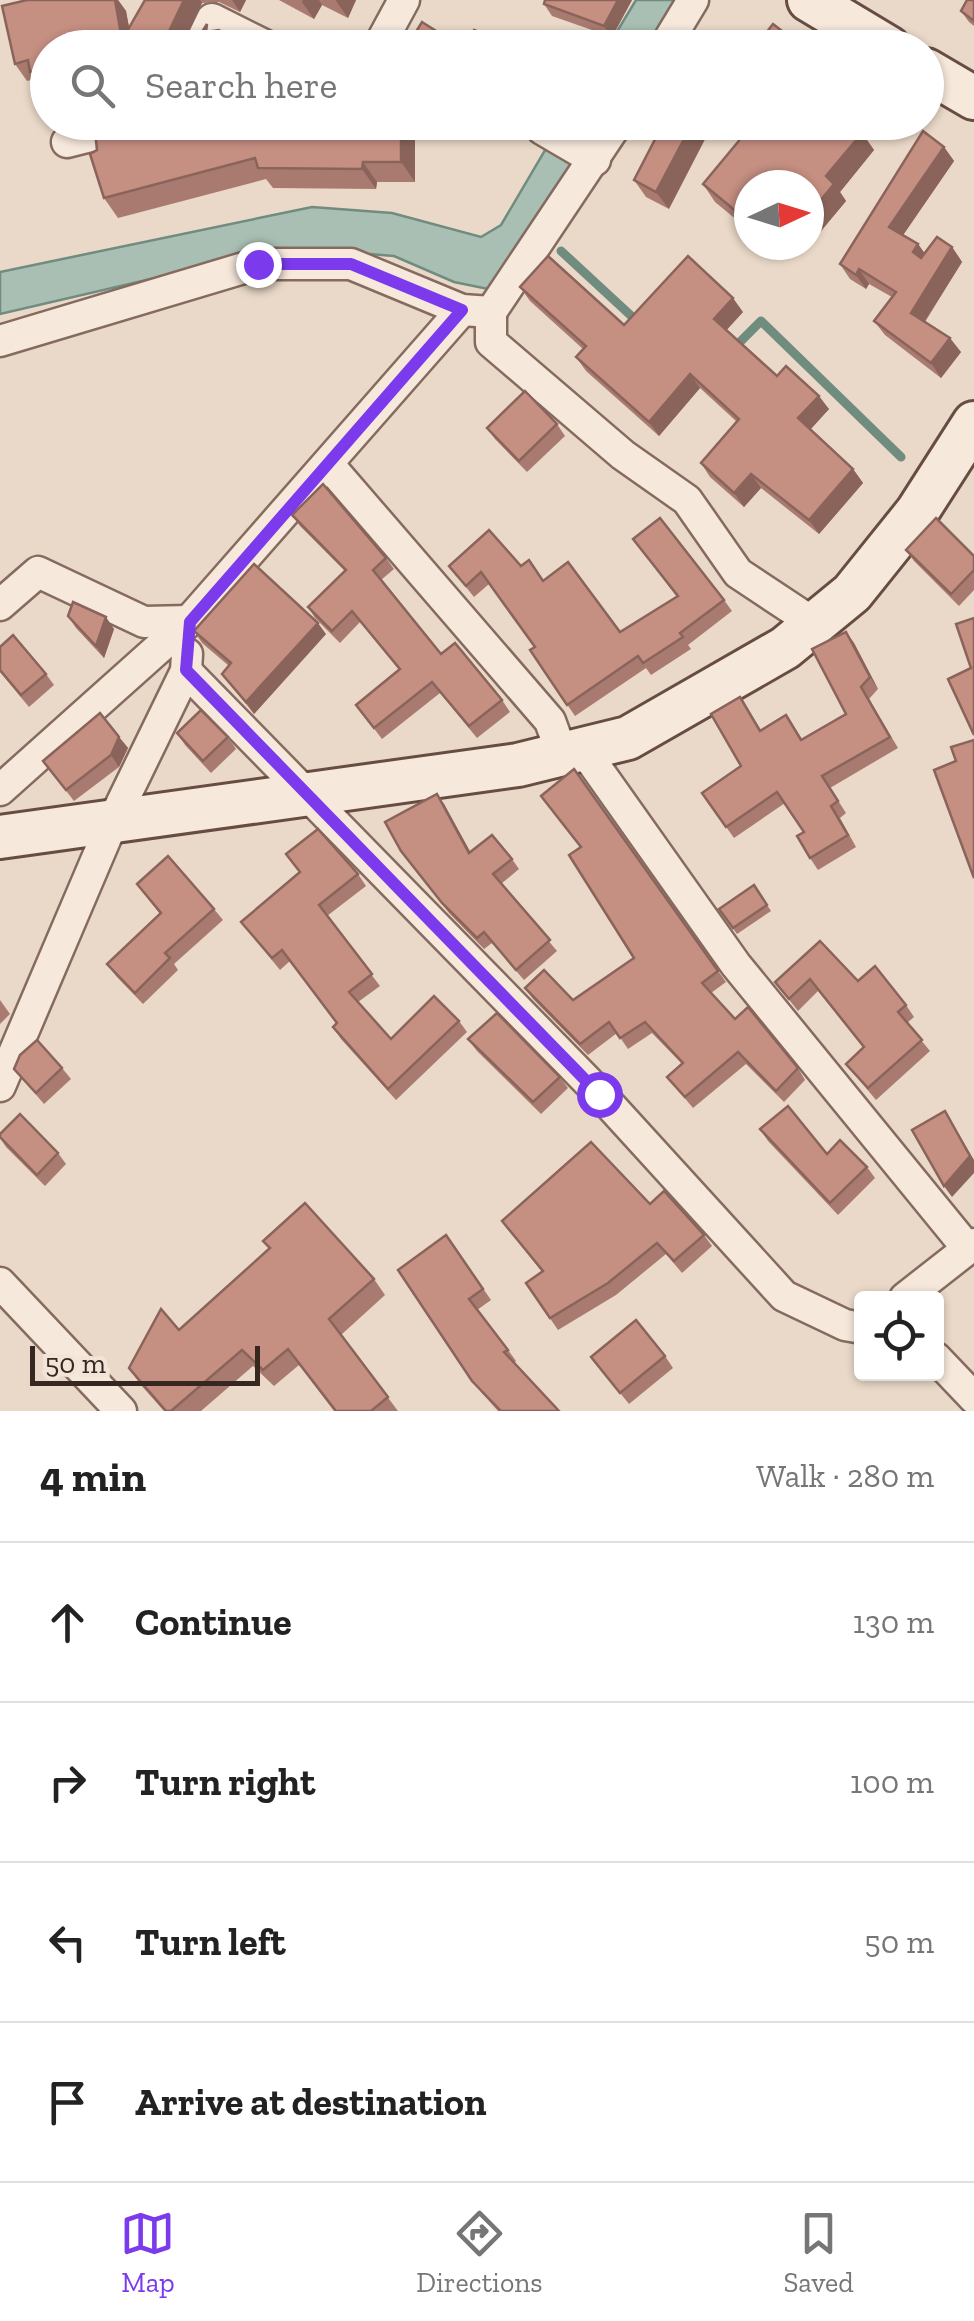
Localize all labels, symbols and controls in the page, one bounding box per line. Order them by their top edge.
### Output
search box [30,30,944,140]
icon: search [65,58,120,113]
text: Search here [145,62,337,108]
north arrow [734,170,824,260]
route end [236,242,282,288]
route start [577,1072,623,1118]
map controls [854,1291,944,1381]
button: locate [854,1291,944,1381]
scale bar [30,1341,260,1386]
text: 50 m [45,1347,106,1380]
text: 4 min [40,1451,146,1502]
text: Walk · 280 m [756,1457,934,1495]
icon: ahead [40,1595,95,1650]
text: Continue [135,1599,292,1645]
text: 130 m [853,1603,934,1641]
icon: right [40,1755,95,1810]
text: Turn right [135,1759,315,1805]
text: 100 m [850,1763,934,1801]
icon: left [40,1915,95,1970]
text: Turn left [135,1919,286,1965]
text: 50 m [864,1923,934,1961]
icon: arrive [40,2075,95,2130]
text: Arrive at destination [135,2079,486,2125]
tab: Map [120,2206,175,2299]
tab: Directions [416,2206,543,2299]
tab: Saved [783,2206,854,2299]

